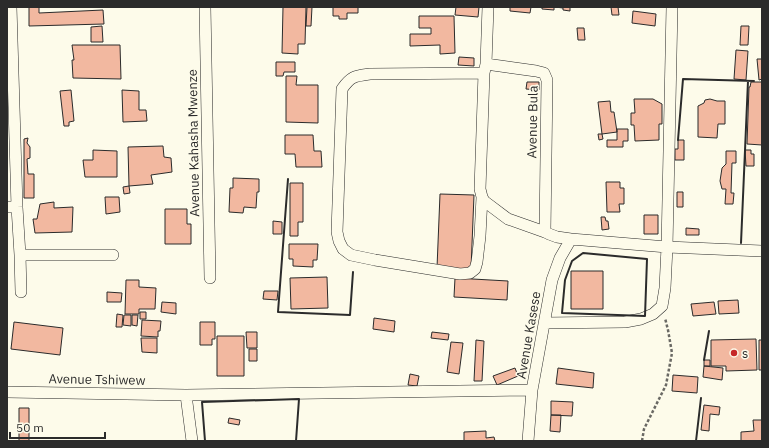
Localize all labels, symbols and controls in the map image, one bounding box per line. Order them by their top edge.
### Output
street label: Avenue Kahasha Mwenze [184,69,203,217]
street label: Avenue Bula [523,85,542,159]
street label: Avenue Kasese [512,290,545,380]
place label: s [742,345,748,362]
marker: s [729,348,739,358]
street label: Avenue Tshiwew [48,370,146,389]
scale bar [10,414,105,440]
text: 50 m [16,420,44,435]

